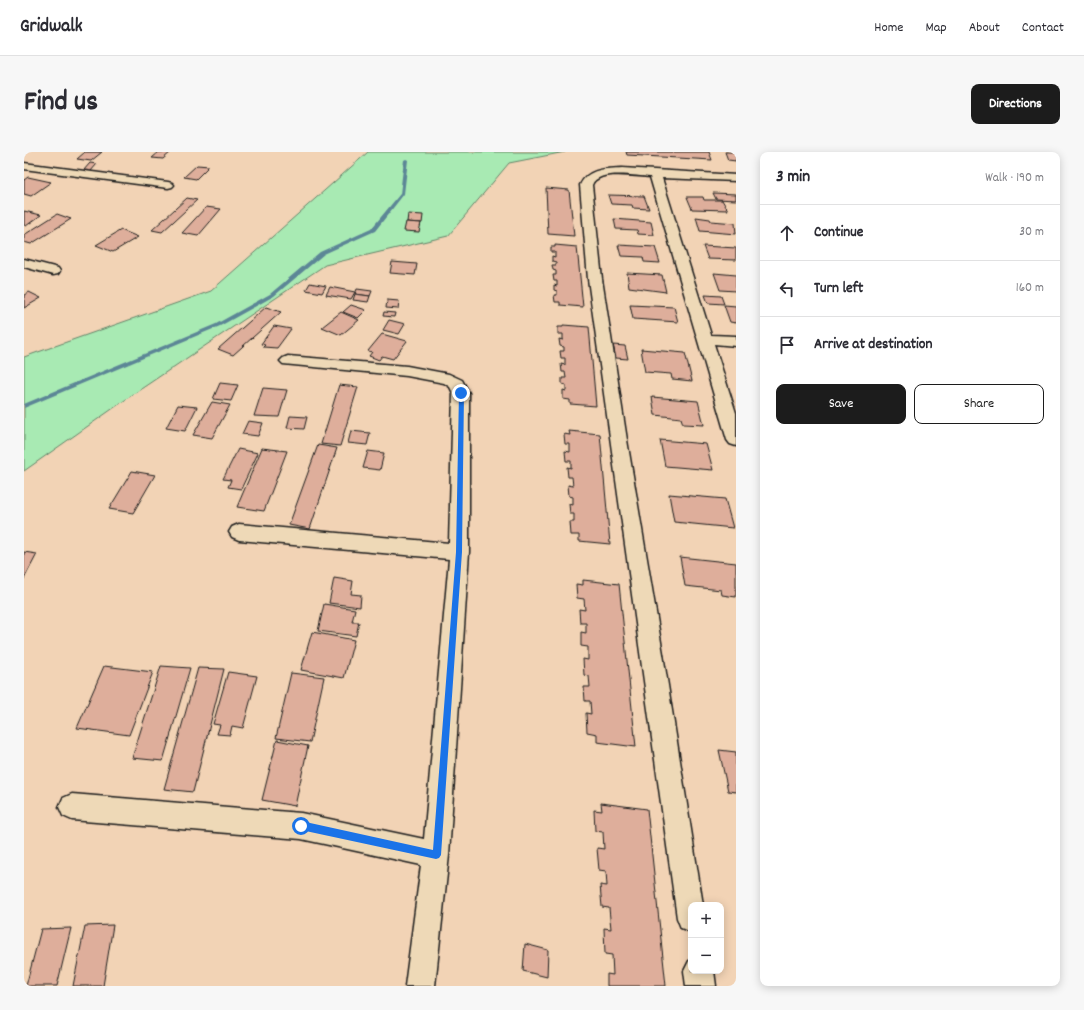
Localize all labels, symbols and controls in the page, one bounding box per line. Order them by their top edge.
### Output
text: Gridwalk [20,14,83,41]
text: Home [874,18,903,38]
text: Map [925,18,947,38]
text: About [969,18,1000,38]
text: Contact [1022,18,1064,38]
text: Find us [24,84,98,124]
button: Directions [971,84,1060,124]
text: 3 min [776,166,810,190]
text: Walk · 190 m [985,169,1044,188]
icon: ahead [776,222,798,244]
text: Continue [814,222,863,244]
text: 30 m [1019,223,1044,242]
icon: left [776,278,798,300]
text: Turn left [814,278,863,300]
text: 160 m [1016,279,1044,298]
icon: arrive [776,334,798,356]
text: Arrive at destination [814,334,932,356]
route end [452,384,470,402]
button: Save [776,384,906,424]
button: Share [914,384,1044,424]
route start [292,817,310,835]
map controls [688,902,724,974]
button: + [688,902,724,938]
button: − [688,938,724,974]

